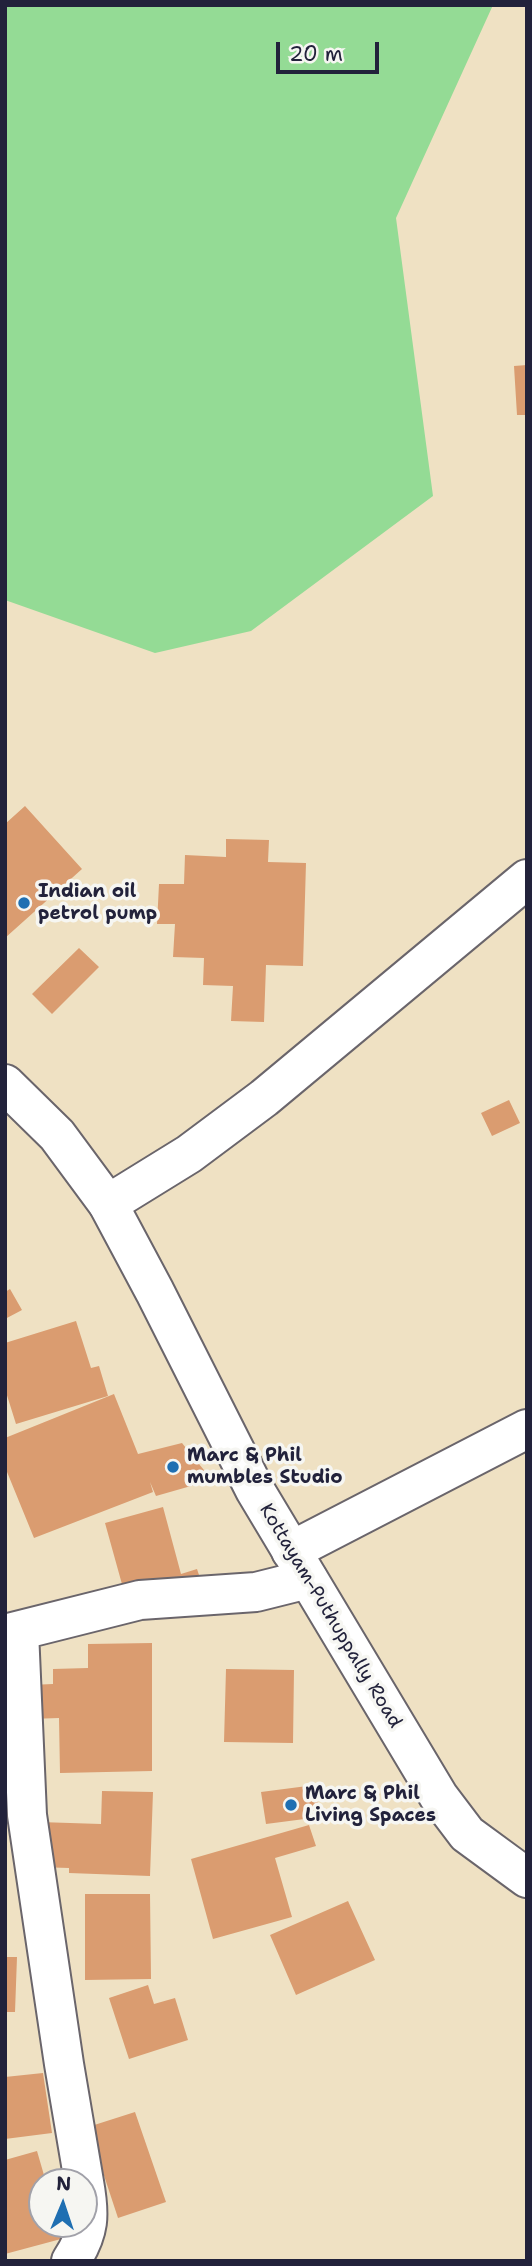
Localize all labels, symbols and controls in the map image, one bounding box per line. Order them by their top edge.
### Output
scale bar [280,28,383,72]
text: 20 m [289,40,343,68]
place label: Indian oil petrol pump [38,881,157,925]
marker: Indian oil petrol pump [16,895,32,911]
place label: Marc & Phil mumbles Studio [187,1445,343,1489]
marker: Marc & Phil mumbles Studio [165,1459,181,1475]
street label: Kottayam-Puthuppally Road [254,1500,406,1732]
place label: Marc & Phil Living Spaces [305,1783,436,1827]
marker: Marc & Phil Living Spaces [283,1797,299,1813]
north arrow [28,2168,98,2238]
text: N [56,2171,72,2196]

